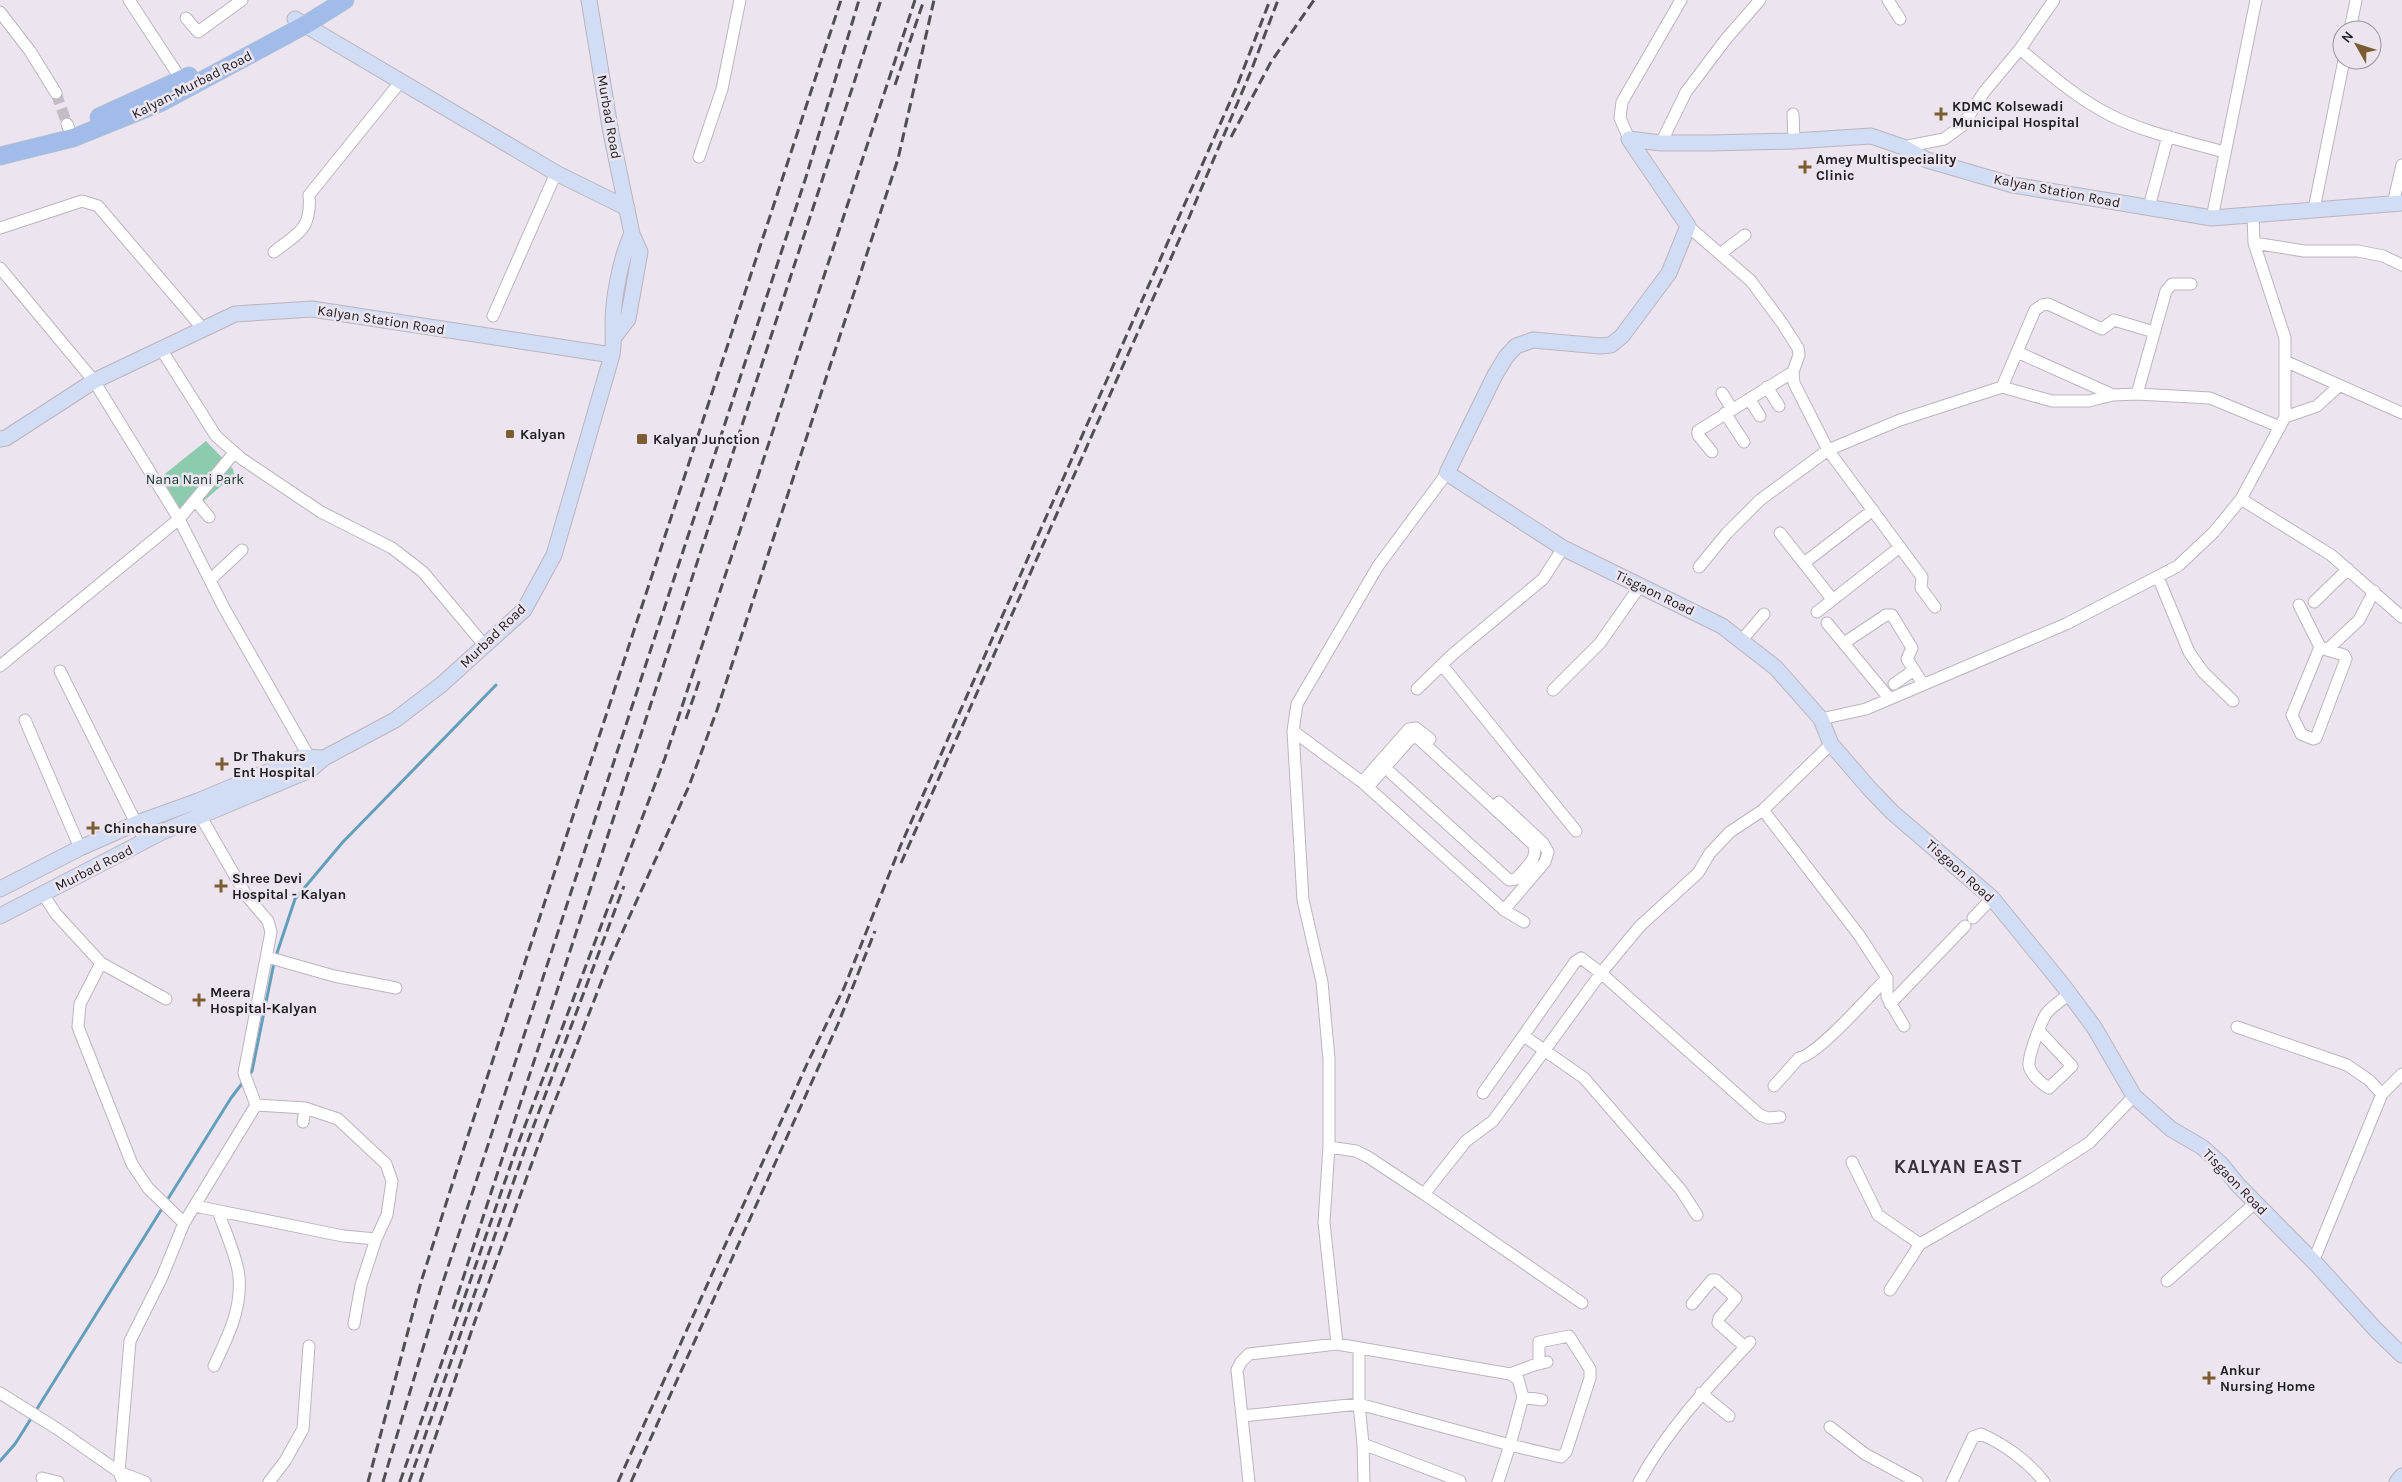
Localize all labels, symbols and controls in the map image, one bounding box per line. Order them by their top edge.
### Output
north arrow [2332,20,2382,70]
text: N [2338,28,2357,46]
street label: Kalyan-Murbad Road [129,47,255,123]
street label: Murbad Road [593,74,625,160]
place label: KDMC Kolsewadi Municipal Hospital [1952,98,2079,131]
marker: KDMC Kolsewadi Municipal Hospital [1934,107,1948,121]
place label: Amey Multispeciality Clinic [1816,151,1956,184]
marker: Amey Multispeciality Clinic [1798,160,1812,174]
street label: Kalyan Station Road [1992,170,2122,212]
street label: Kalyan Station Road [316,302,446,338]
place label: Kalyan [520,426,566,443]
marker: Kalyan [504,428,516,440]
place label: Kalyan Junction [653,431,760,448]
marker: Kalyan Junction [635,432,649,446]
park label: Nana Nani Park [146,471,244,488]
street label: Tisgaon Road [1613,567,1697,619]
street label: Murbad Road [456,600,530,672]
place label: Dr Thakurs Ent Hospital [233,748,315,781]
marker: Dr Thakurs Ent Hospital [215,757,229,771]
place label: Chinchansure [104,820,197,837]
marker: Chinchansure [86,821,100,835]
street label: Tisgaon Road [1922,836,1998,906]
street label: Murbad Road [52,841,136,895]
place label: Shree Devi Hospital - Kalyan [232,870,346,903]
marker: Shree Devi Hospital - Kalyan [214,879,228,893]
place label: Meera Hospital-Kalyan [210,984,317,1017]
marker: Meera Hospital-Kalyan [192,993,206,1007]
street label: Tisgaon Road [2199,1145,2271,1219]
district label: KALYAN EAST [1894,1156,2022,1178]
place label: Ankur Nursing Home [2220,1362,2315,1395]
marker: Ankur Nursing Home [2202,1371,2216,1385]

